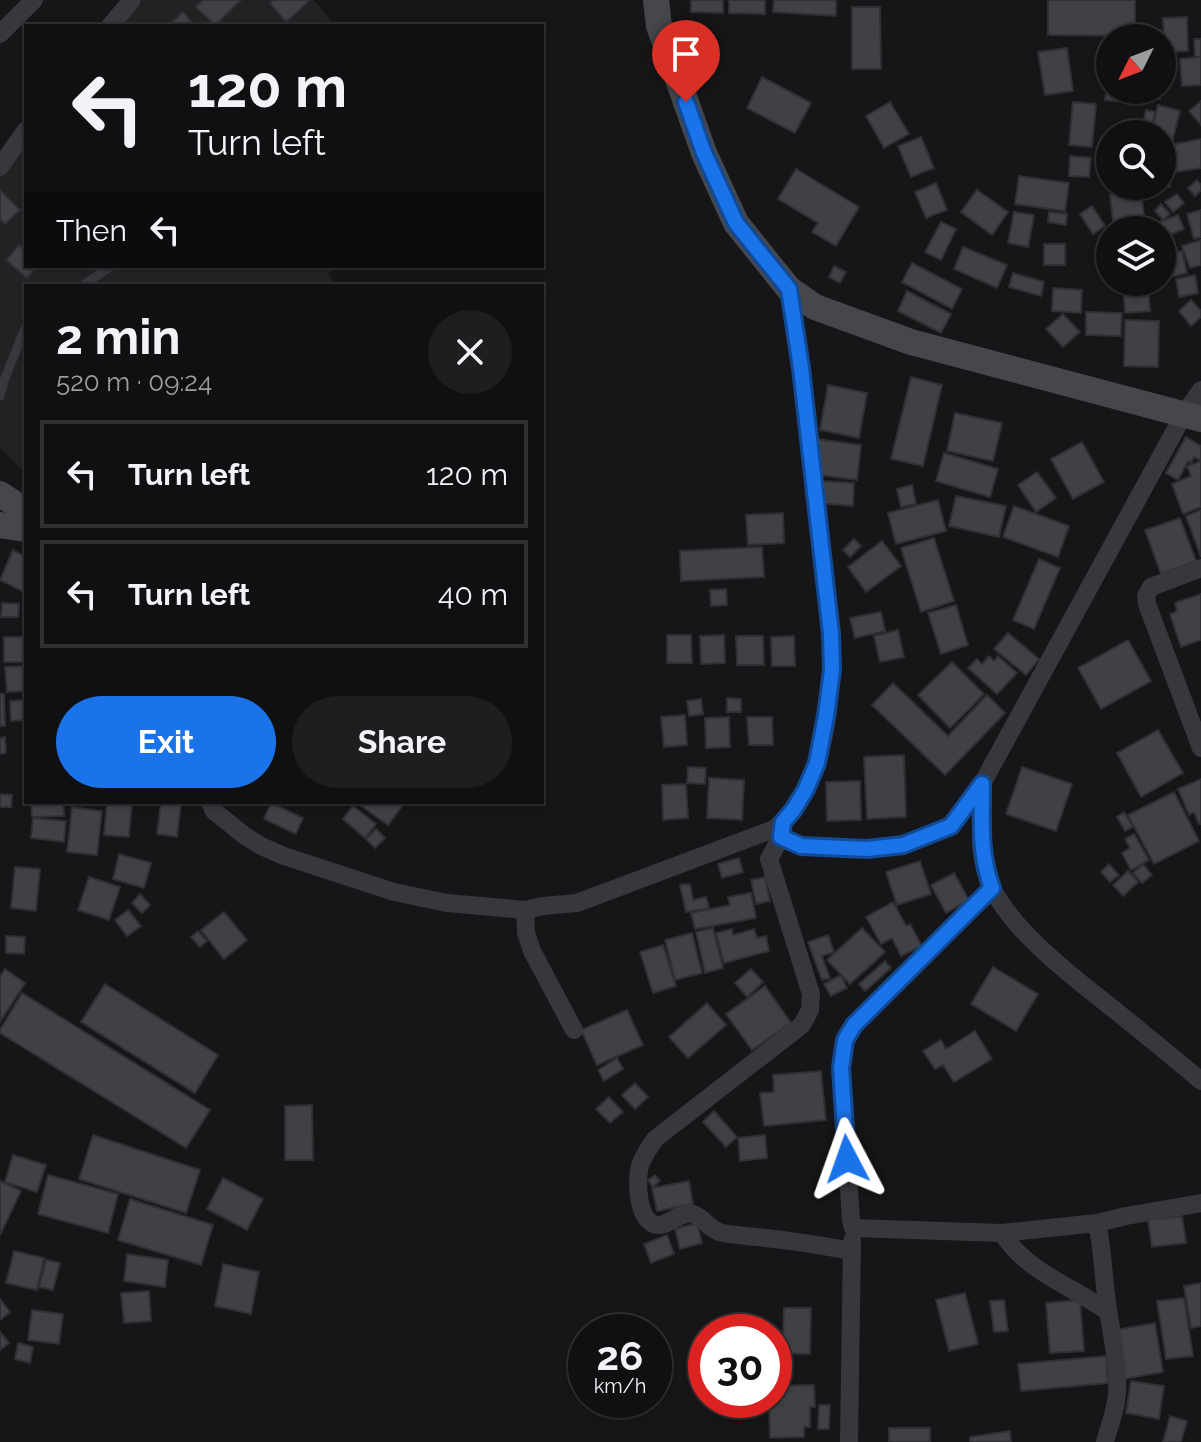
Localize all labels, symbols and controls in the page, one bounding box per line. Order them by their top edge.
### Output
pin [652,20,720,102]
north arrow [1096,24,1176,104]
map controls [1096,24,1176,296]
icon: arrive [664,32,708,76]
text: 120 m [188,54,347,120]
icon: left [56,56,160,160]
button: search [1096,120,1176,200]
text: Turn left [188,121,326,163]
icon: left [143,208,187,252]
text: Then [56,213,127,248]
button: layers [1096,216,1176,296]
text: 2 min [56,309,181,365]
button: close [428,310,512,394]
text: 520 m · 09:24 [56,367,212,397]
icon: left [60,452,104,496]
text: Turn left [128,457,250,492]
text: 120 m [426,457,508,492]
icon: left [60,572,104,616]
text: Turn left [128,577,250,612]
text: 40 m [438,577,508,612]
button: Exit [56,696,276,788]
button: Share [292,696,512,788]
position arrow [805,1117,889,1201]
speed limit sign: 30 [688,1314,792,1418]
text: 26 [597,1332,643,1379]
text: km/h [594,1374,646,1398]

